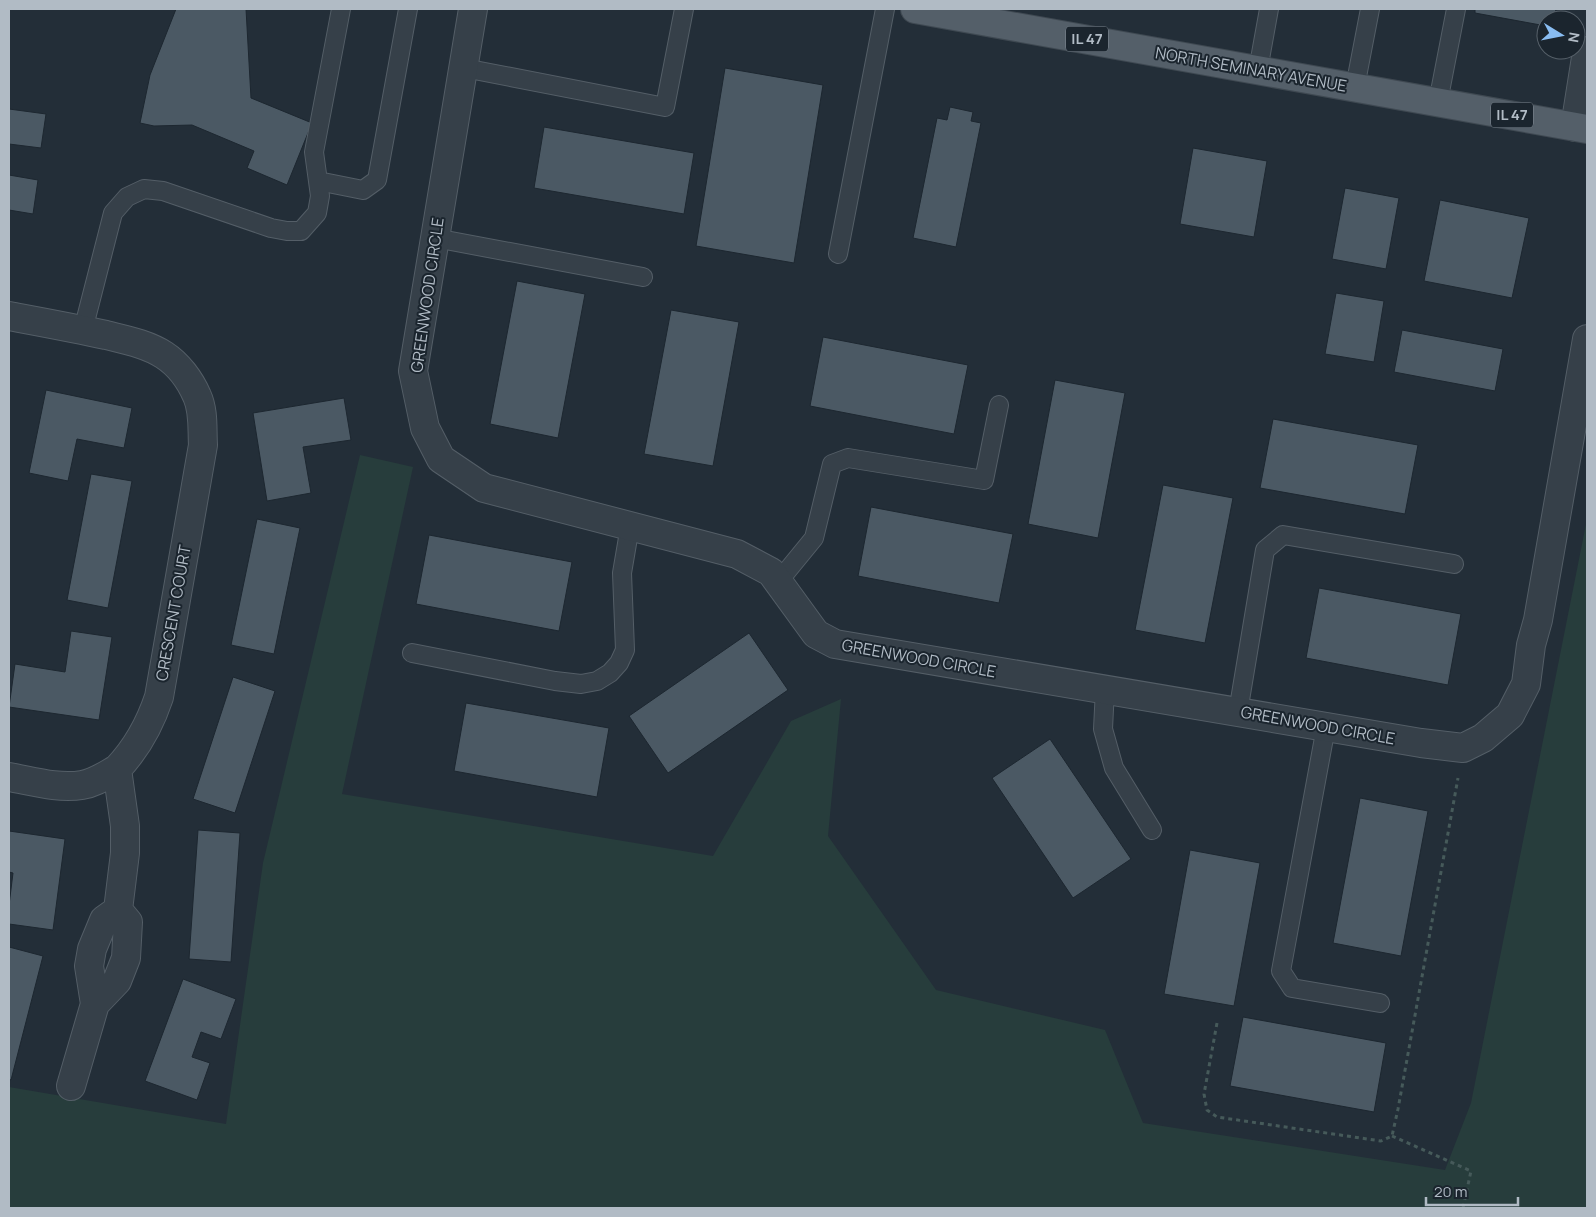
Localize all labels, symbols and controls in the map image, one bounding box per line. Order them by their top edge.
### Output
north arrow [1536,10,1586,60]
road number: IL 47 [1066,26,1108,52]
text: N [1564,31,1585,44]
street label: NORTH SEMINARY AVENUE [1154,41,1348,97]
road number: IL 47 [1491,102,1533,128]
street label: GREENWOOD CIRCLE [405,216,449,374]
street label: CRESCENT COURT [150,543,196,683]
street label: GREENWOOD CIRCLE [840,634,998,682]
street label: GREENWOOD CIRCLE [1239,701,1397,749]
scale bar [1426,1174,1518,1206]
text: 20 m [1434,1181,1467,1202]

